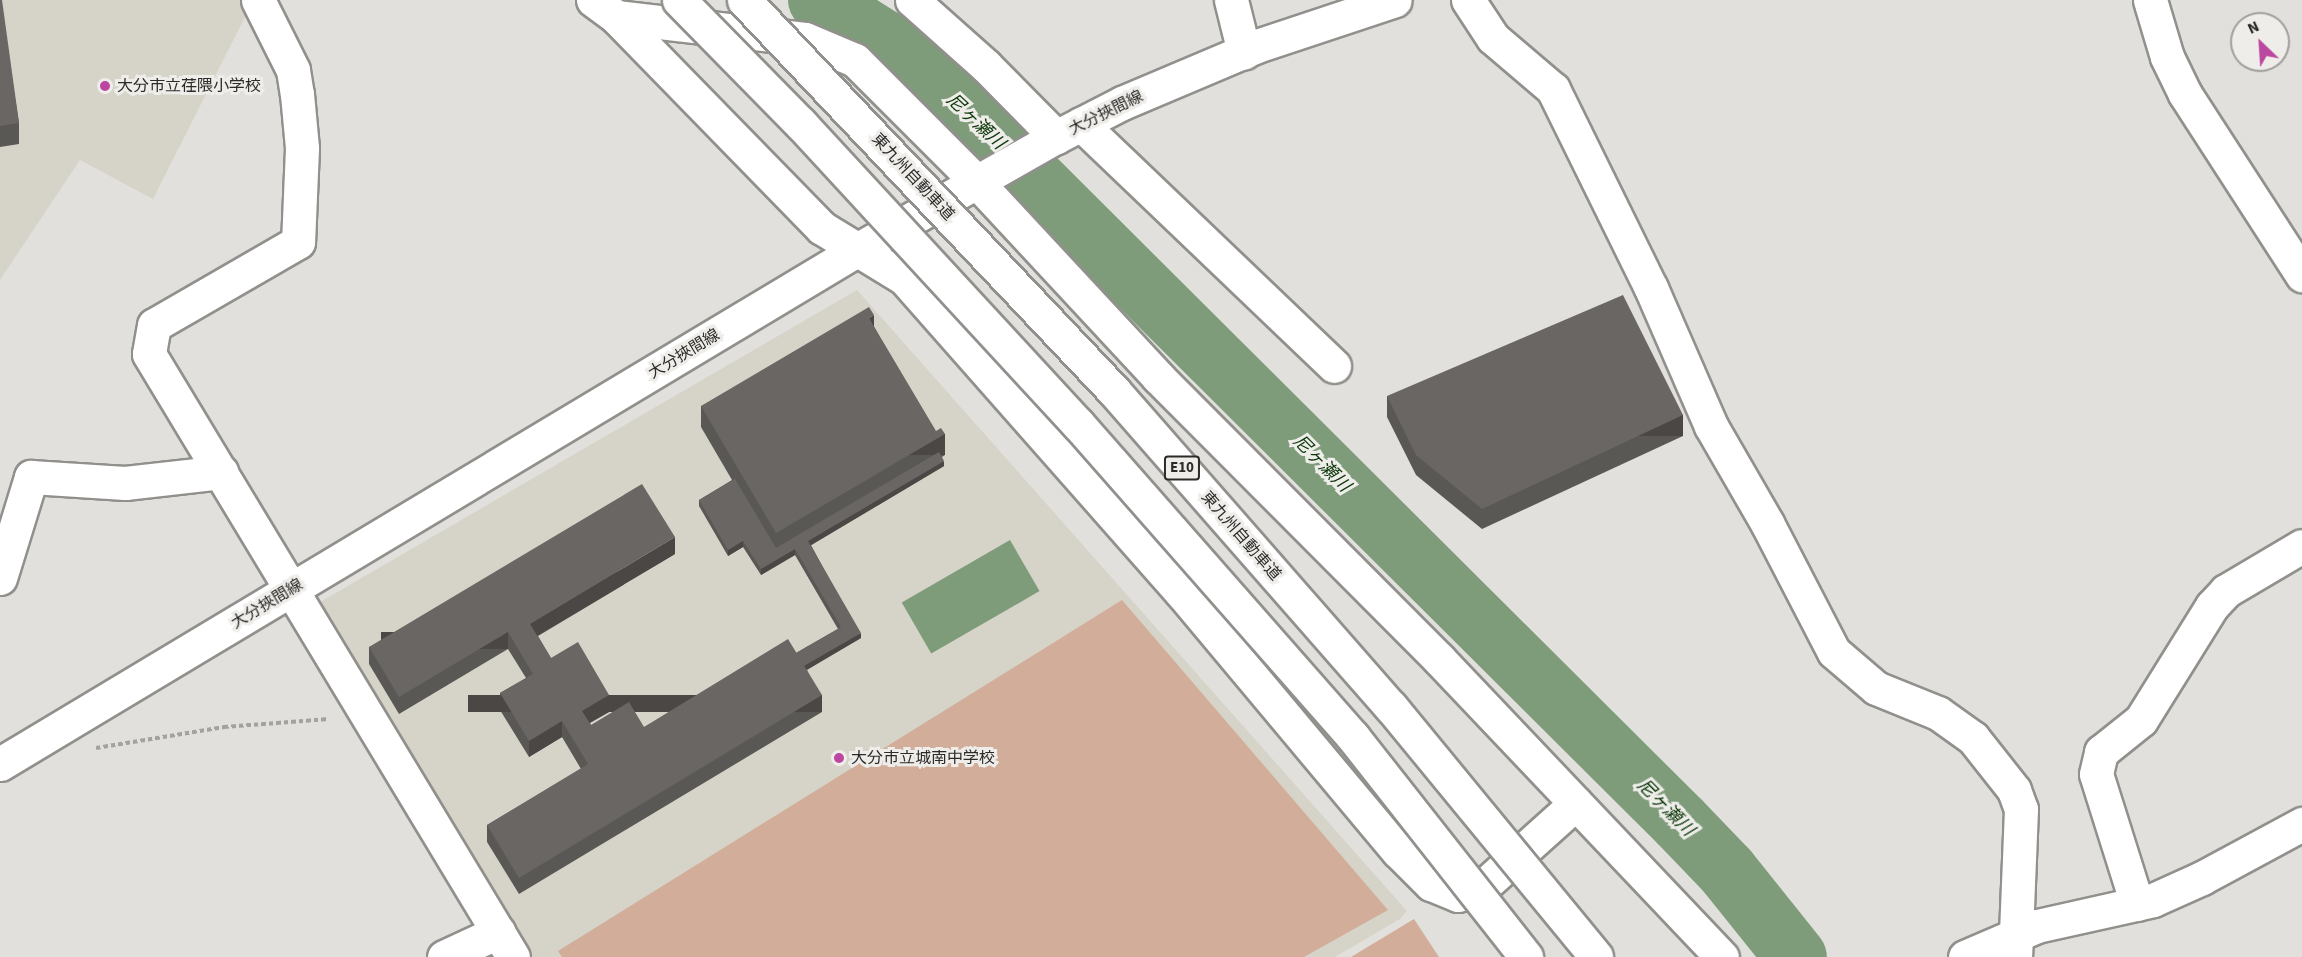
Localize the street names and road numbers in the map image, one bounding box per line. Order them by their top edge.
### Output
street label: 大分挾間線 [1066,87,1146,139]
street label: 東九州自動車道 [868,129,958,225]
street label: 大分挾間線 [645,325,723,383]
road number: E10 [1162,456,1202,480]
street label: 東九州自動車道 [1197,487,1285,585]
street label: 大分挾間線 [228,575,306,633]

